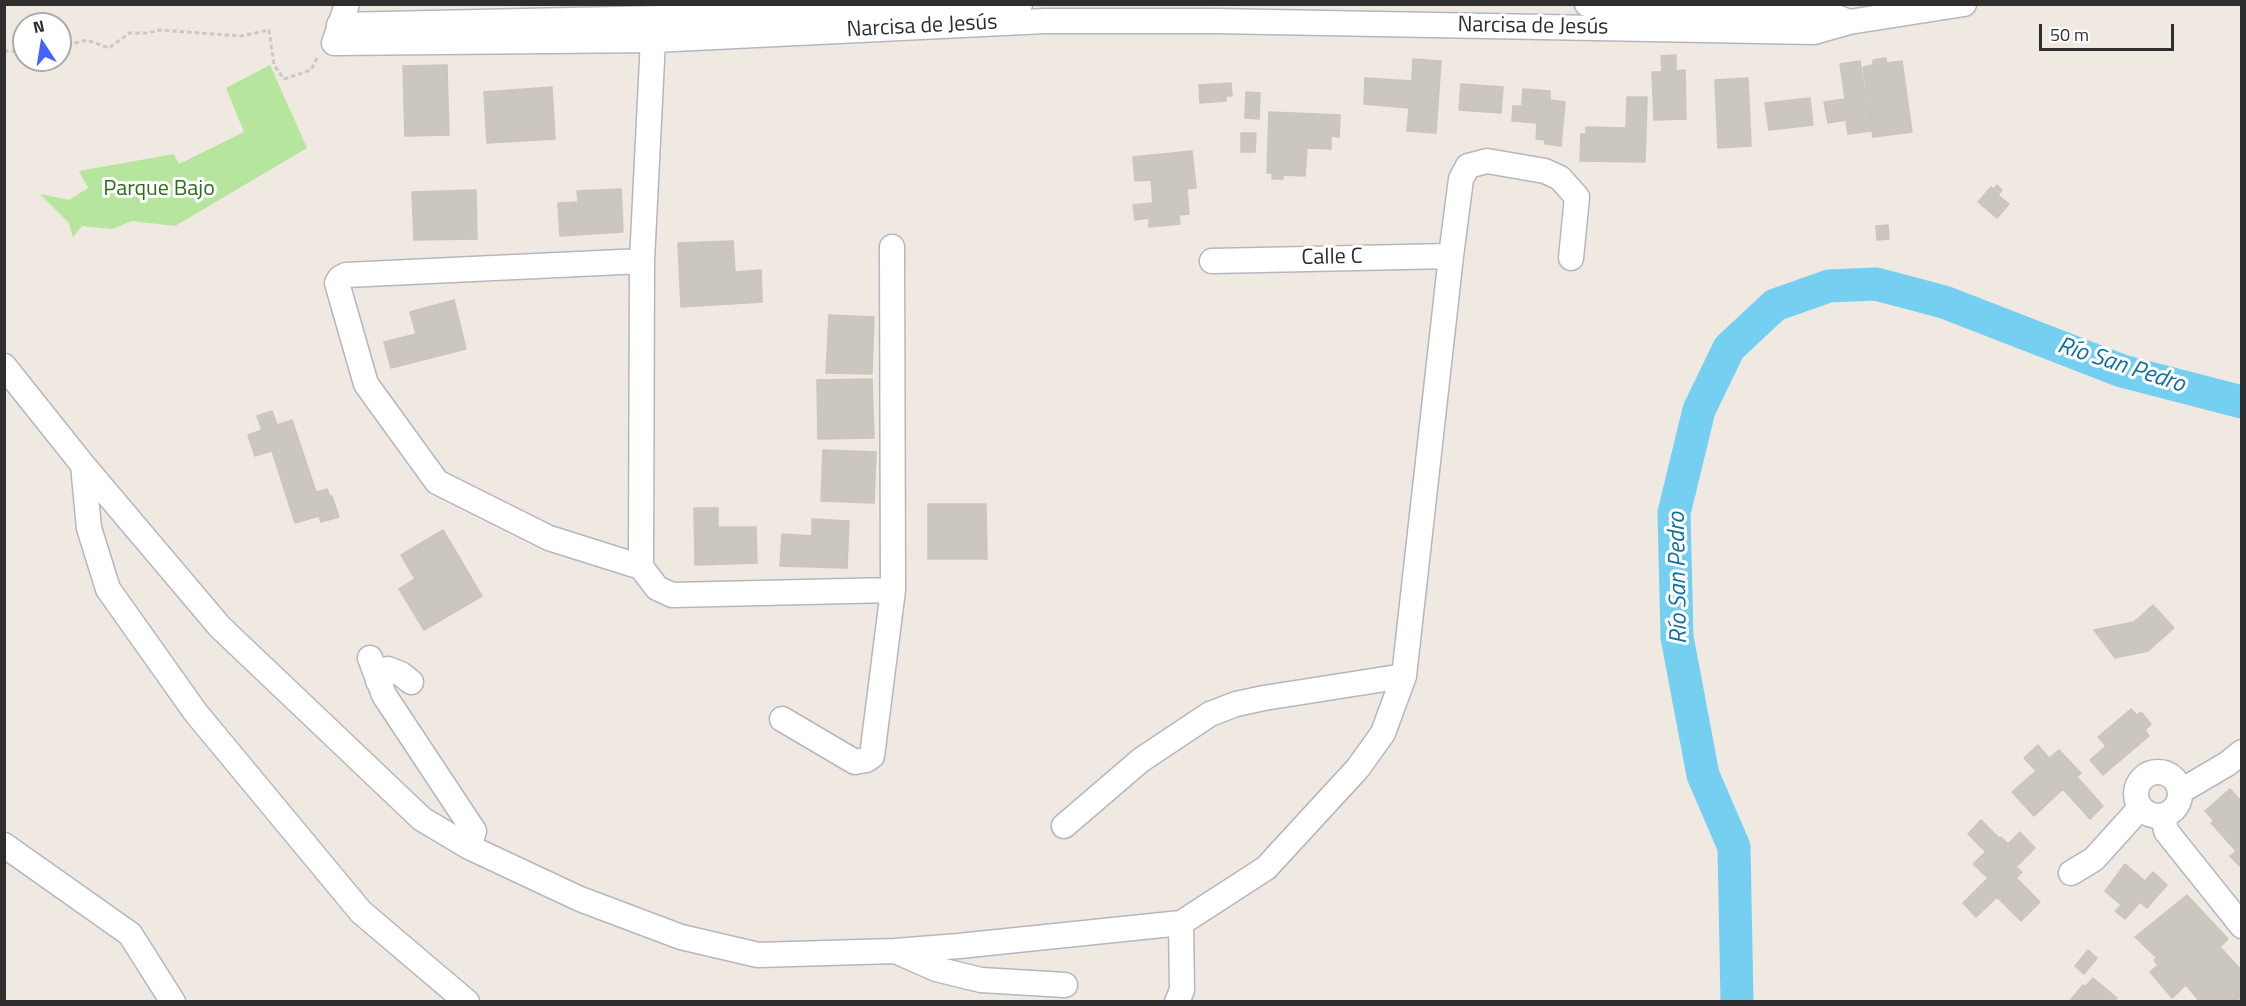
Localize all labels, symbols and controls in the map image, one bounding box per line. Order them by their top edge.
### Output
street label: Narcisa de Jesús [846,10,998,44]
north arrow [12,12,72,72]
street label: Narcisa de Jesús [1457,12,1609,42]
scale bar [2042,12,2177,50]
text: N [31,13,47,39]
text: 50 m [2050,21,2089,48]
park label: Parque Bajo [103,177,215,203]
street label: Calle C [1301,244,1363,272]
water label: Río San Pedro [2054,332,2188,400]
water label: Río San Pedro [1663,512,1695,644]

